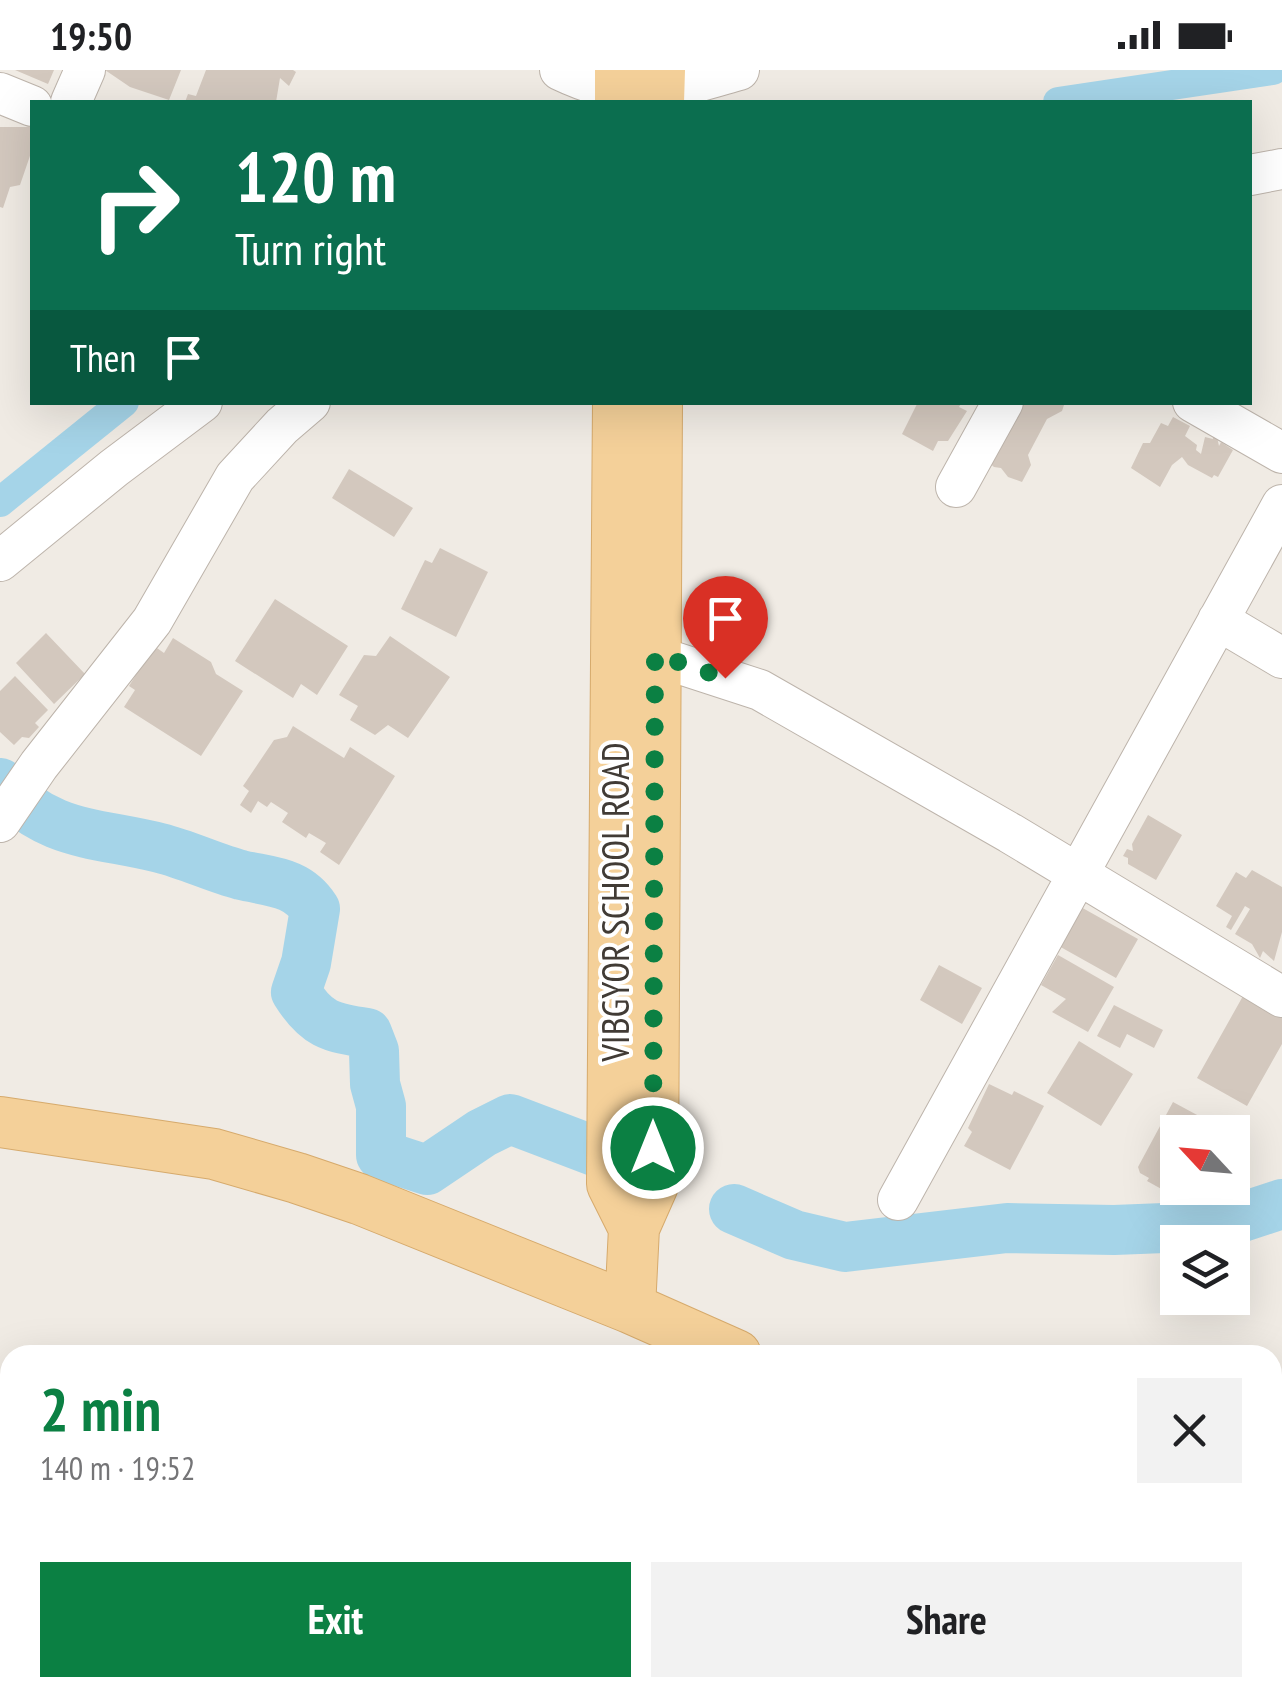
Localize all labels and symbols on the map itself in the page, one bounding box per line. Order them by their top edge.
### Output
pin [683,576,768,679]
street label: VIBGYOR SCHOOL ROAD [590,742,639,1063]
position arrow [601,1096,705,1200]
north arrow [1160,1115,1250,1205]

